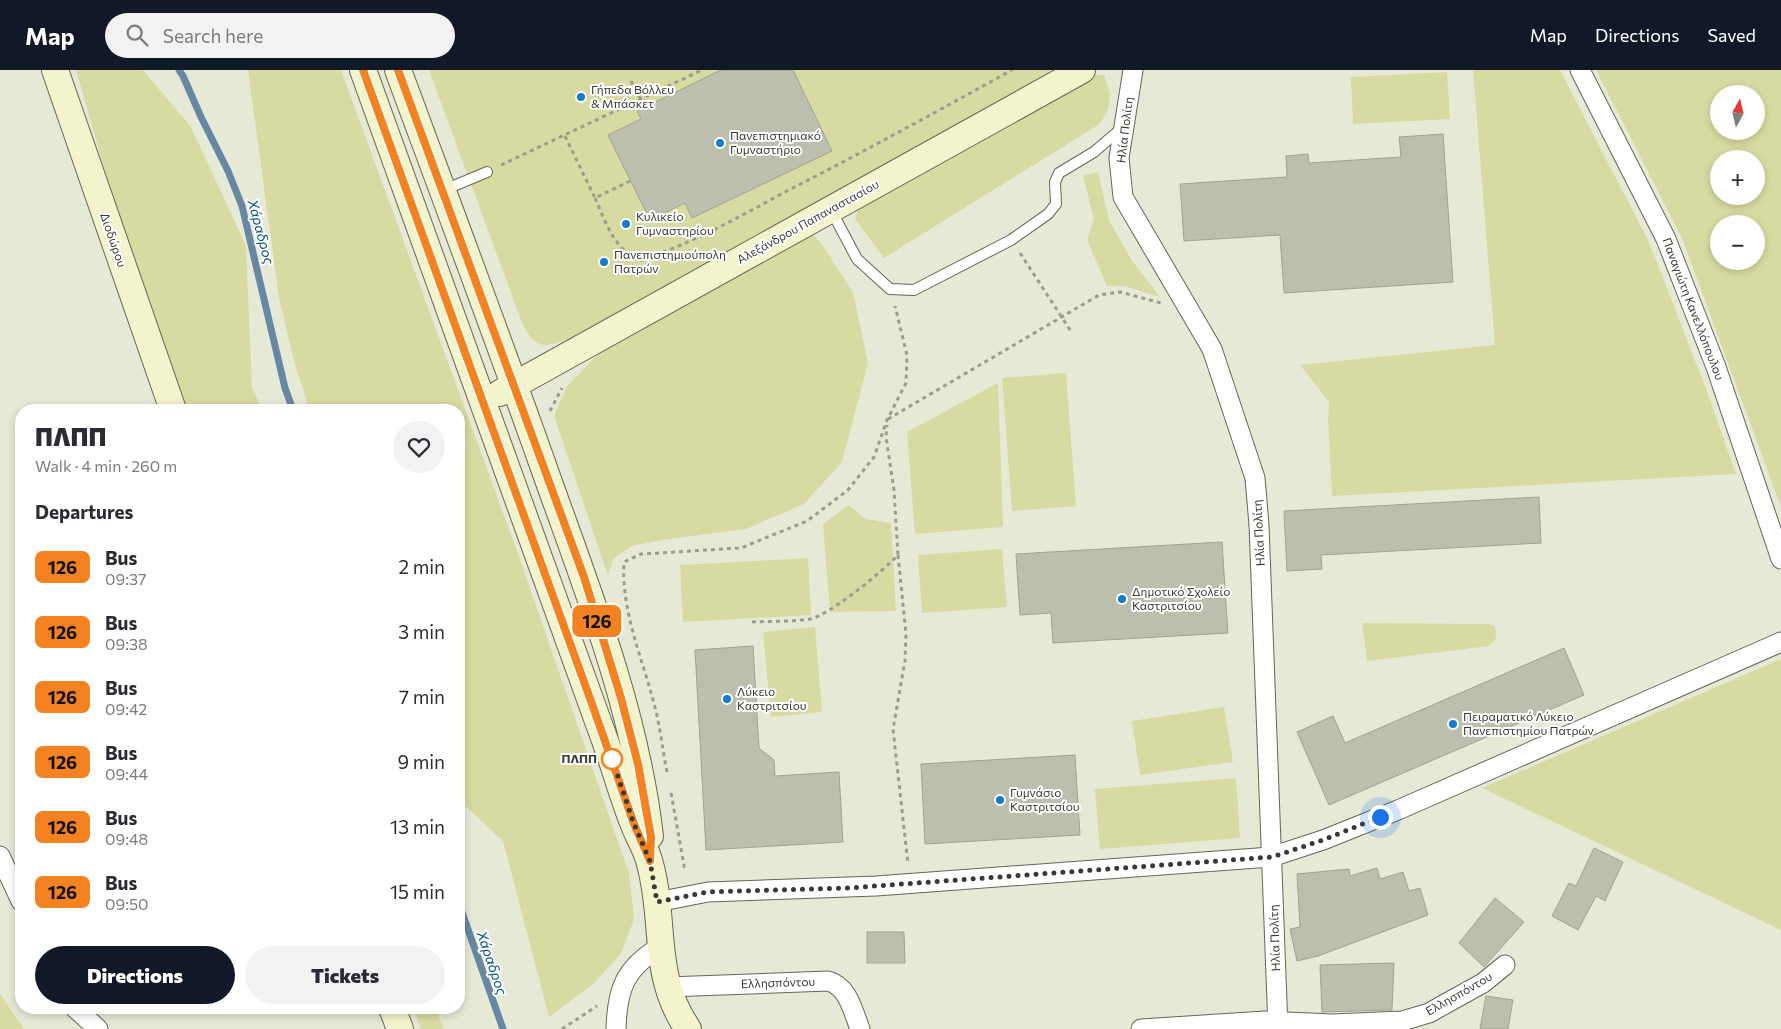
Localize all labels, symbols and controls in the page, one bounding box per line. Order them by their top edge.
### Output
search box [105,13,455,58]
text: Map [25,21,75,50]
icon: search [123,21,151,49]
text: Search here [163,24,263,47]
text: Map [1530,24,1567,46]
text: Directions [1595,24,1679,46]
text: Saved [1707,24,1756,46]
place label: Γήπεδα Βόλλευ & Μπάσκετ [591,82,674,110]
north arrow [1710,85,1765,140]
map controls [1710,85,1765,270]
marker: Γήπεδα Βόλλευ & Μπάσκετ [575,91,587,103]
street label: Ηλία Πολίτη [1113,96,1135,164]
place label: Πανεπιστημιακό Γυμναστήριο [730,128,821,156]
marker: Πανεπιστημιακό Γυμναστήριο [714,137,726,149]
button: + [1710,150,1765,205]
street label: Αλεξάνδρου Παπαναστασίου [734,176,881,266]
water label: Χάραδρος [244,197,278,266]
place label: Κυλικείο Γυμναστηρίου [636,209,714,237]
street label: Διοδώρου [98,211,130,269]
button: − [1710,215,1765,270]
marker: Κυλικείο Γυμναστηρίου [620,218,632,230]
street label: Παναγιώτη Κανελλόπουλου [1660,236,1728,382]
place label: Πανεπιστημιούπολη Πατρών [614,247,726,275]
marker: Πανεπιστημιούπολη Πατρών [598,256,610,268]
button: heart [393,421,445,473]
text: ΠΛΠΠ [35,422,106,451]
text: Walk · 4 min · 260 m [35,456,177,475]
street label: Ηλία Πολίτη [1249,499,1267,567]
text: Departures [35,500,133,523]
text: Bus [105,546,137,569]
text: 2 min [398,555,445,578]
text: 126 [48,556,77,578]
text: 09:37 [105,569,146,588]
place label: Δημοτικό Σχολείο Καστριτσίου [1132,584,1230,612]
marker: Δημοτικό Σχολείο Καστριτσίου [1116,593,1128,605]
line badge: 126 [568,605,626,637]
text: 126 [582,610,612,632]
text: Bus [105,611,137,634]
text: 3 min [398,620,445,643]
text: 126 [48,621,77,643]
text: 09:38 [105,634,148,653]
text: Bus [105,676,137,699]
place label: Λύκειο Καστριτσίου [737,684,807,712]
text: 7 min [399,685,445,708]
text: 126 [48,686,77,708]
marker: Λύκειο Καστριτσίου [721,693,733,705]
text: 09:42 [105,699,147,718]
place label: Πειραματικό Λύκειο Πανεπιστημίου Πατρών [1463,709,1594,737]
marker: Πειραματικό Λύκειο Πανεπιστημίου Πατρών [1447,718,1459,730]
text: Bus [105,741,137,764]
marker: ΠΛΠΠ [601,748,623,770]
text: 9 min [397,750,445,773]
text: 126 [48,751,77,773]
place label: ΠΛΠΠ [561,751,597,765]
text: 09:44 [105,764,148,783]
place label: Γυμνάσιο Καστριτσίου [1010,785,1080,813]
marker: Γυμνάσιο Καστριτσίου [994,794,1006,806]
your location [1368,805,1393,830]
text: Bus [105,806,137,829]
text: 13 min [390,815,445,838]
text: 126 [48,816,77,838]
text: 09:48 [105,829,148,848]
text: Bus [105,871,137,894]
text: 15 min [390,880,445,903]
text: 126 [48,881,77,903]
text: 09:50 [105,894,149,913]
street label: Ηλία Πολίτη [1266,904,1282,972]
water label: Χάραδρος [473,928,511,997]
button: Directions [35,946,235,1004]
button: Tickets [245,946,445,1004]
street label: Ελλησπόντου [1423,968,1494,1018]
street label: Ελλησπόντου [741,974,816,990]

